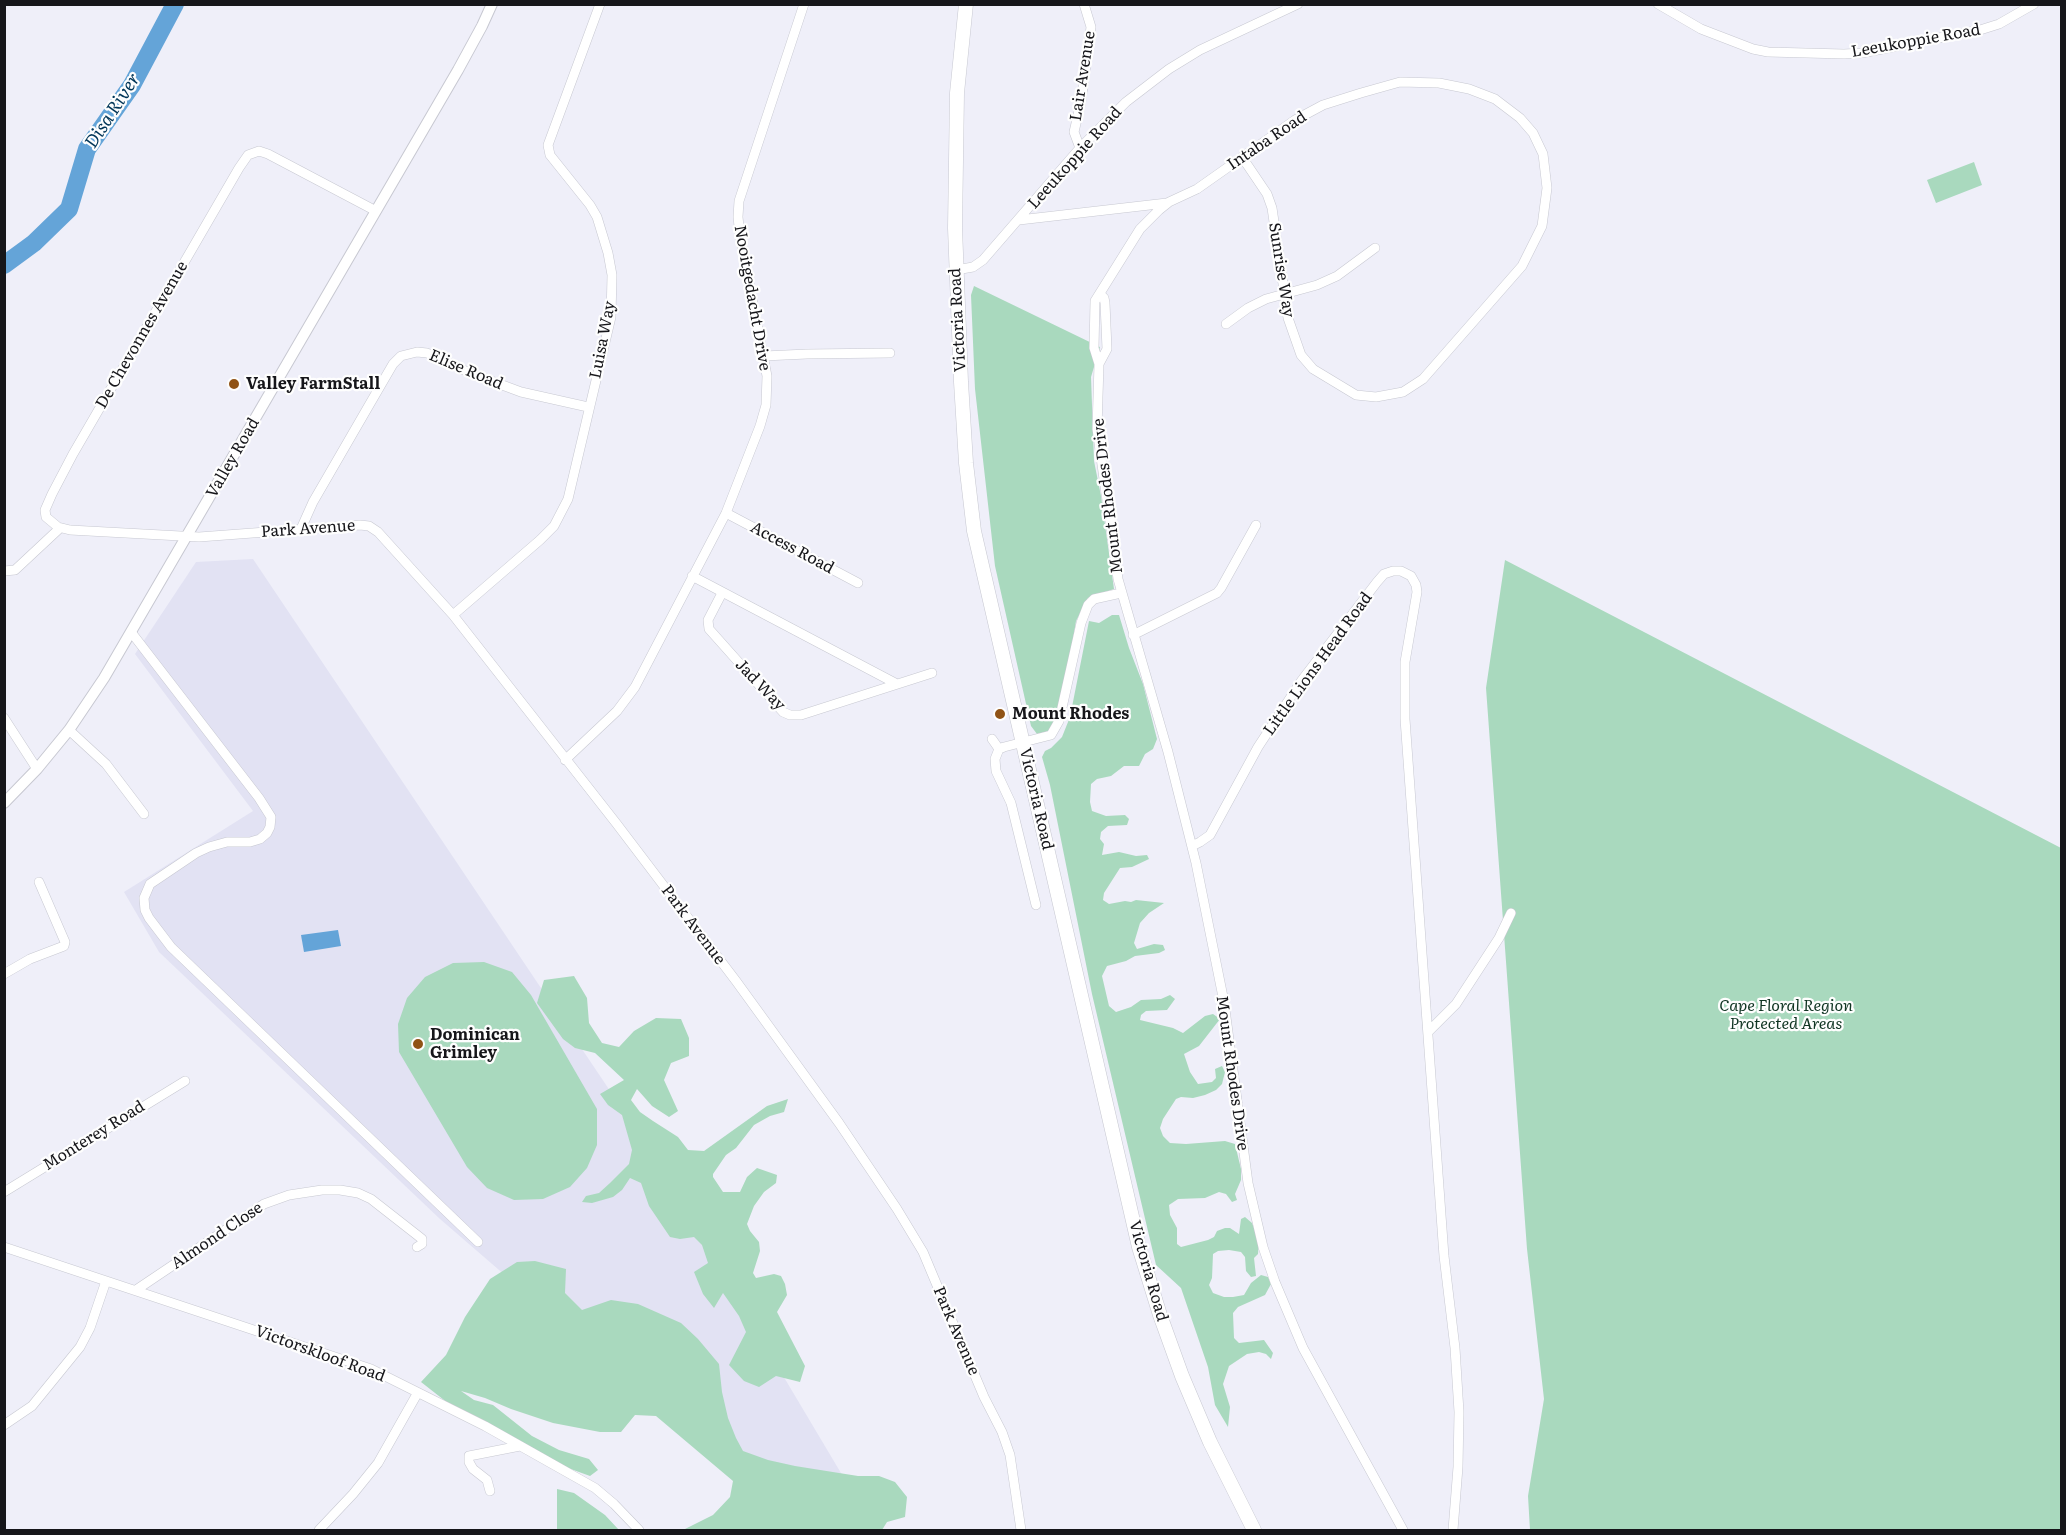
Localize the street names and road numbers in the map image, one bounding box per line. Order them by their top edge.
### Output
street label: Leeukoppie Road [1850,20,1982,62]
street label: Lair Avenue [1066,30,1100,122]
street label: Leeukoppie Road [1024,103,1126,213]
street label: Intaba Road [1224,107,1310,175]
street label: Sunrise Way [1264,221,1298,319]
street label: Nooitgedacht Drive [730,224,774,372]
street label: De Chevonnes Avenue [92,258,192,412]
street label: Victoria Road [946,268,970,372]
street label: Luisa Way [586,300,620,380]
street label: Elise Road [426,346,506,394]
street label: Valley Road [202,415,264,501]
street label: Mount Rhodes Drive [1089,417,1127,575]
street label: Park Avenue [260,516,356,542]
street label: Access Road [747,518,837,578]
street label: Little Lions Head Road [1260,589,1376,739]
street label: Jad Way [731,655,789,715]
street label: Victoria Road [1015,746,1057,852]
street label: Park Avenue [657,882,729,968]
street label: Mount Rhodes Drive [1212,994,1252,1152]
street label: Monterey Road [40,1097,148,1175]
street label: Almond Close [168,1198,266,1274]
street label: Victoria Road [1124,1218,1172,1324]
street label: Park Avenue [929,1284,983,1378]
street label: Victorskloof Road [252,1322,388,1386]

